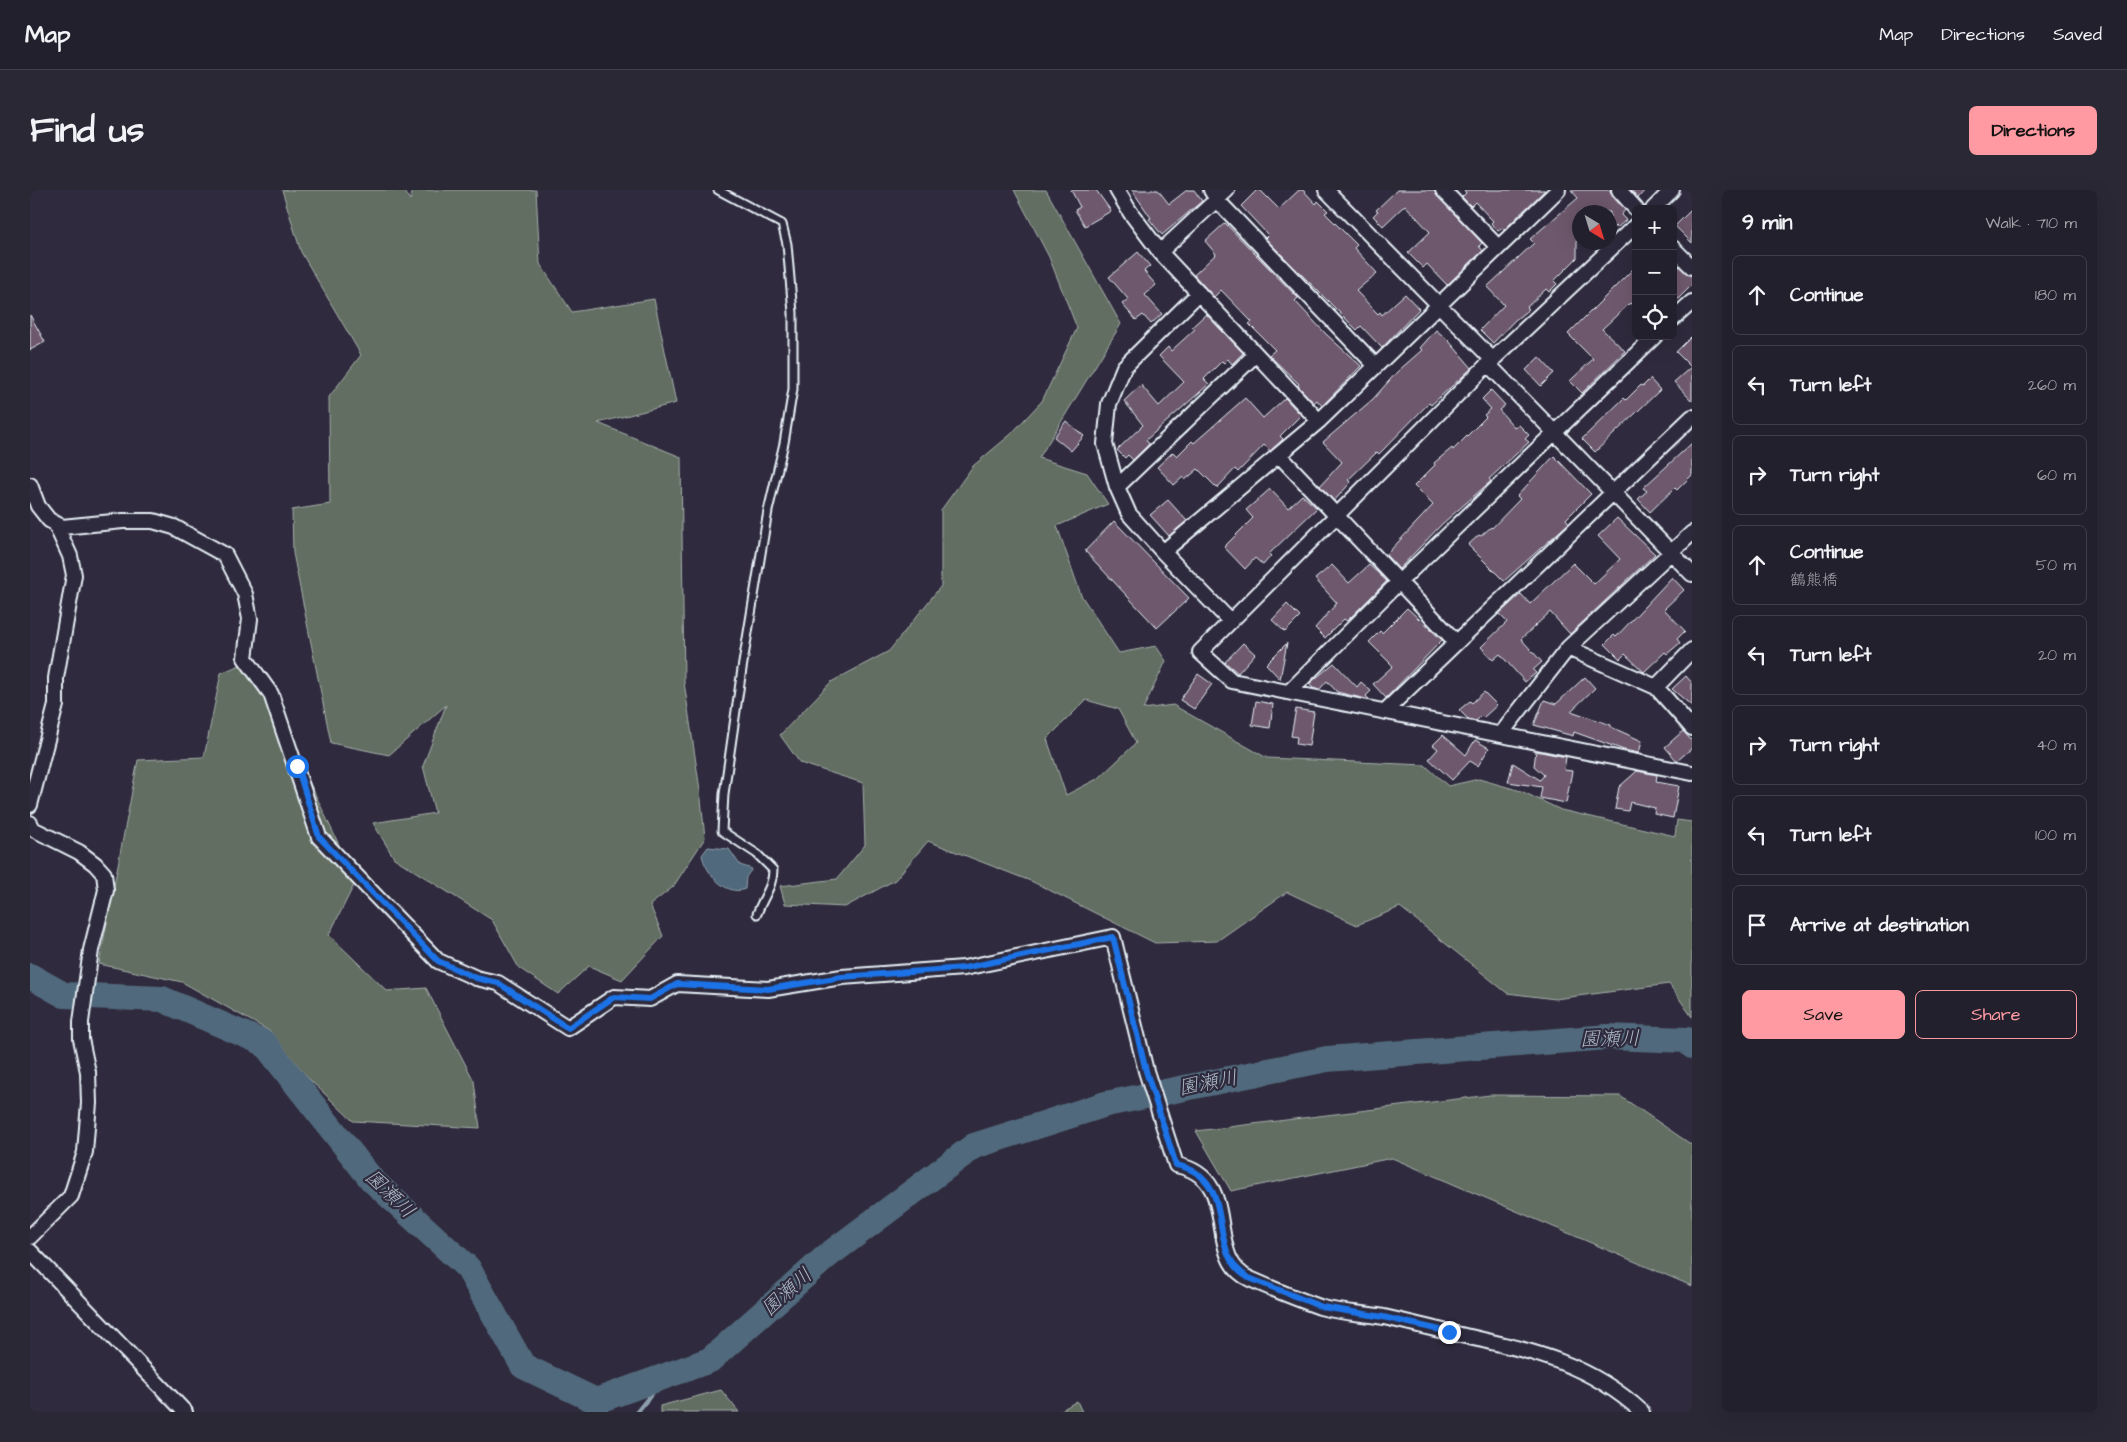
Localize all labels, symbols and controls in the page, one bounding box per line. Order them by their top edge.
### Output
text: Map [25,18,70,52]
text: Map [1879,22,1913,47]
text: Directions [1941,22,2025,47]
text: Saved [2053,22,2102,47]
text: Find us [30,106,144,155]
button: Directions [1969,106,2097,155]
north arrow [1572,205,1617,250]
map controls [1632,205,1677,340]
button: + [1632,205,1677,250]
text: 9 min [1742,208,1792,237]
text: Walk · 710 m [1986,212,2077,234]
button: − [1632,250,1677,295]
icon: ahead [1743,281,1771,309]
text: Continue [1790,282,1864,309]
text: 180 m [2035,284,2076,306]
button: locate [1632,295,1677,340]
icon: left [1743,371,1771,399]
text: Turn left [1790,372,1871,399]
text: 260 m [2028,374,2076,396]
icon: right [1743,461,1771,489]
text: Turn right [1790,462,1879,489]
text: 60 m [2037,464,2076,486]
text: Continue [1790,539,1864,566]
icon: ahead [1743,551,1771,579]
text: 50 m [2036,554,2076,576]
text: 鶴熊橋 [1790,569,1838,591]
icon: left [1743,641,1771,669]
text: Turn left [1790,642,1871,669]
text: 20 m [2038,644,2076,666]
icon: right [1743,731,1771,759]
text: Turn right [1790,732,1879,759]
text: 40 m [2036,734,2076,756]
route start [286,755,309,778]
icon: left [1743,821,1771,849]
text: Turn left [1790,822,1871,849]
text: 100 m [2035,824,2076,846]
icon: arrive [1743,911,1771,939]
text: Arrive at destination [1790,912,1969,939]
button: Save [1742,990,1905,1039]
button: Share [1915,990,2077,1039]
water label: 園瀬川 [1580,1024,1640,1054]
water label: 園瀬川 [1176,1064,1240,1102]
water label: 園瀬川 [359,1163,421,1225]
water label: 園瀬川 [755,1262,819,1322]
route end [1438,1321,1461,1344]

